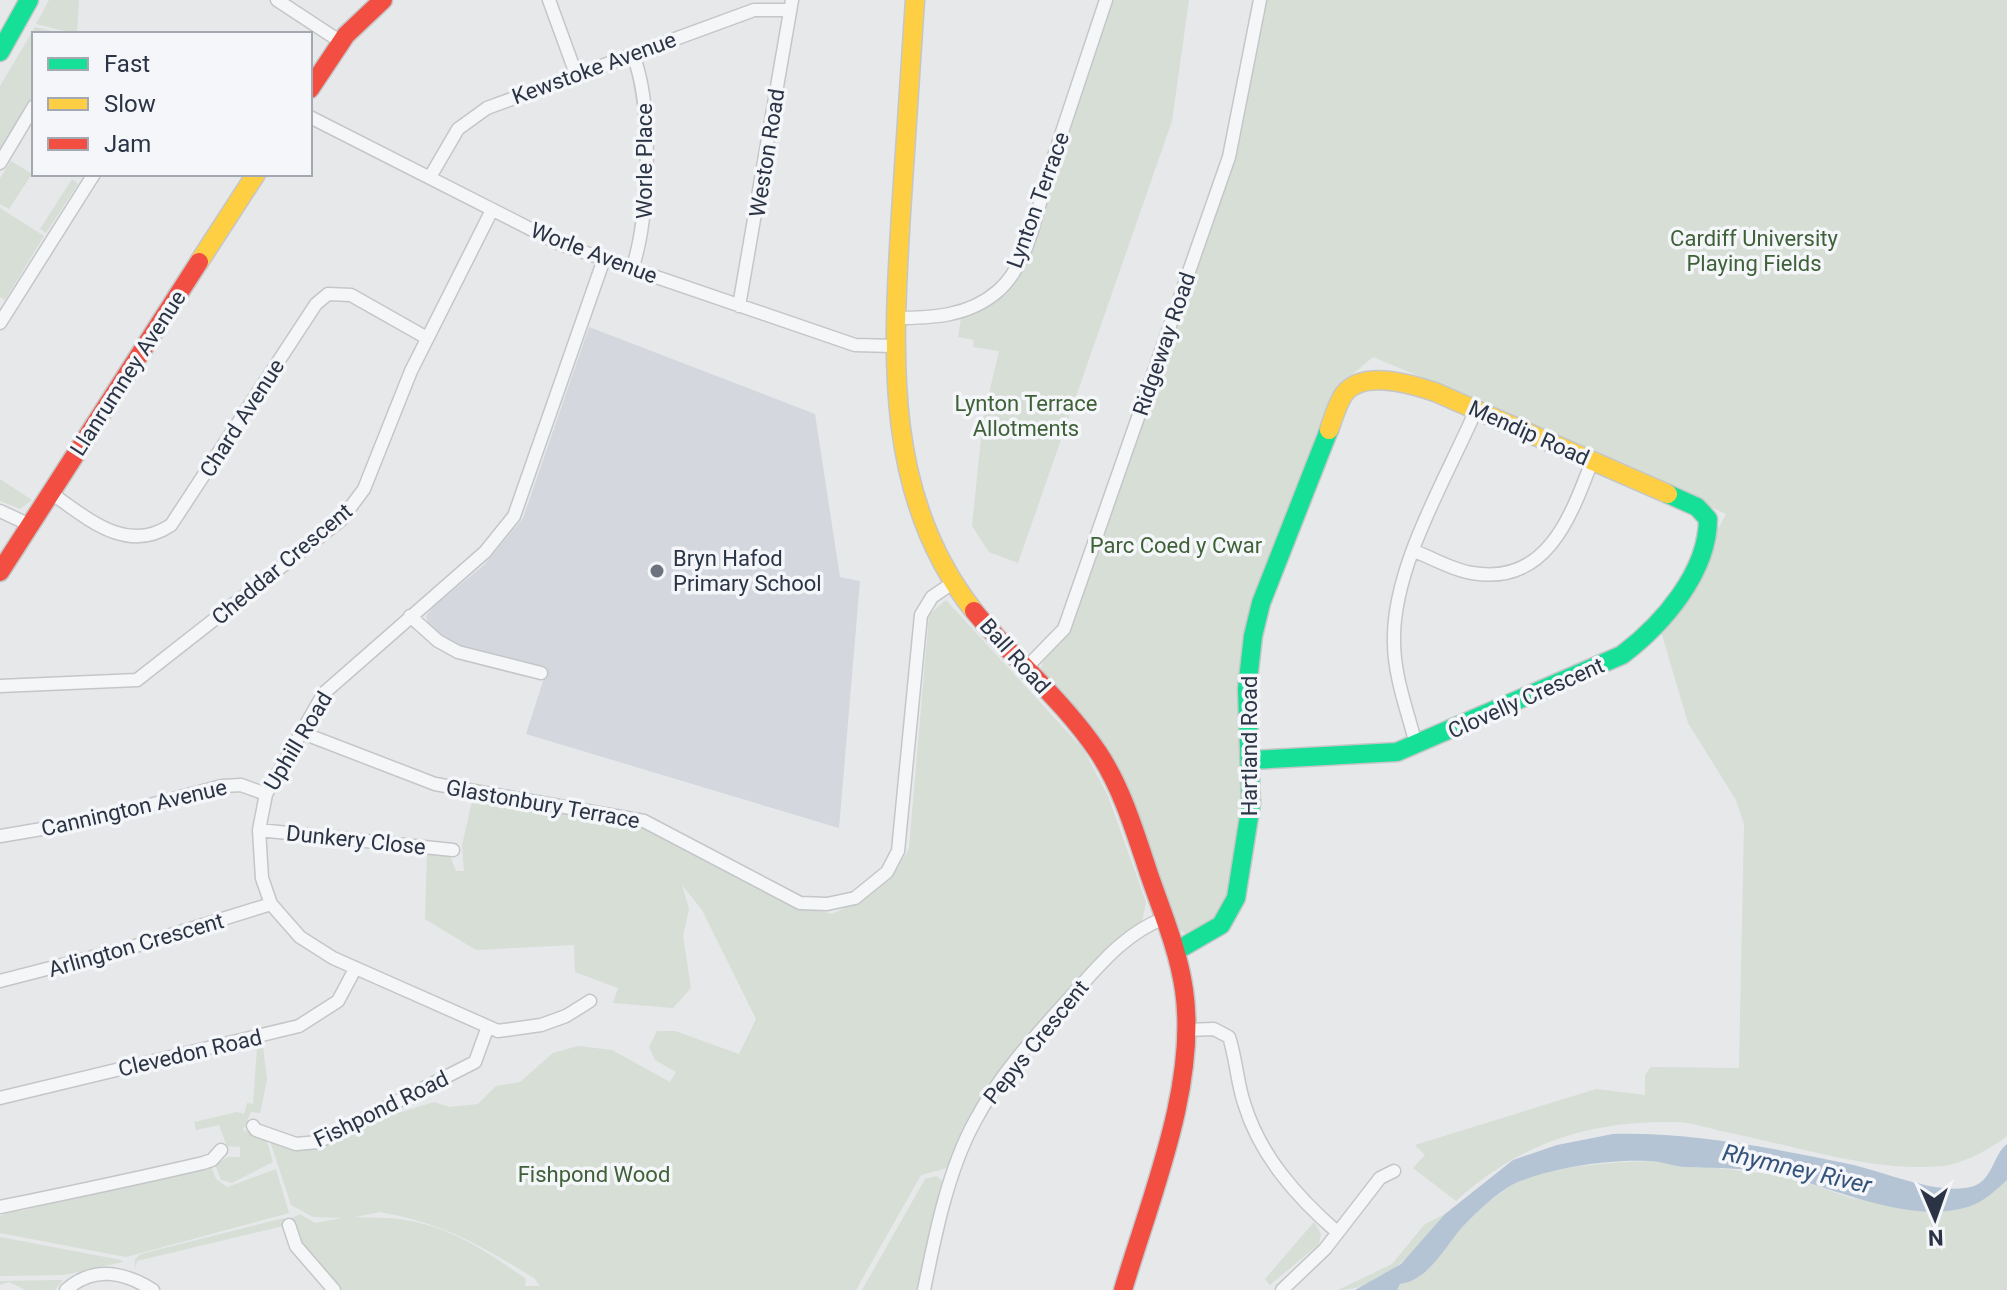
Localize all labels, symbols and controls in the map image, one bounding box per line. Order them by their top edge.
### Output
street label: Kewstoke Avenue [509,27,679,109]
legend [32,32,312,176]
text: Fast [104,50,150,78]
street label: Weston Road [744,87,790,219]
text: Slow [104,90,156,118]
street label: Worle Place [632,103,657,219]
street label: Lynton Terrace [1002,129,1074,271]
text: Jam [104,130,151,158]
street label: Worle Avenue [527,217,661,289]
park label: Cardiff University Playing Fields [1670,226,1838,276]
street label: Ridgeway Road [1128,269,1200,419]
street label: Llanrumney Avenue [65,286,191,460]
street label: Chard Avenue [195,354,289,482]
park label: Lynton Terrace Allotments [954,391,1098,441]
street label: Mendip Road [1465,395,1593,471]
street label: Cheddar Crescent [207,498,357,630]
park label: Parc Coed y Cwar [1090,533,1263,558]
place label: Bryn Hafod Primary School [673,546,822,596]
marker: Bryn Hafod Primary School [648,562,666,580]
street label: Ball Road [975,613,1055,699]
street label: Clovelly Crescent [1444,652,1608,744]
street label: Hartland Road [1237,676,1262,816]
street label: Uphill Road [259,687,337,795]
street label: Cannington Avenue [39,775,229,841]
street label: Glastonbury Terrace [444,775,642,833]
street label: Dunkery Close [285,820,427,860]
street label: Arlington Crescent [45,908,227,982]
street label: Pepys Crescent [978,975,1094,1109]
street label: Clevedon Road [116,1024,264,1082]
street label: Fishpond Road [310,1066,452,1152]
water label: Rhymney River [1720,1138,1875,1200]
park label: Fishpond Wood [518,1162,670,1187]
north arrow [1895,1178,1975,1258]
text: N [1927,1225,1944,1250]

